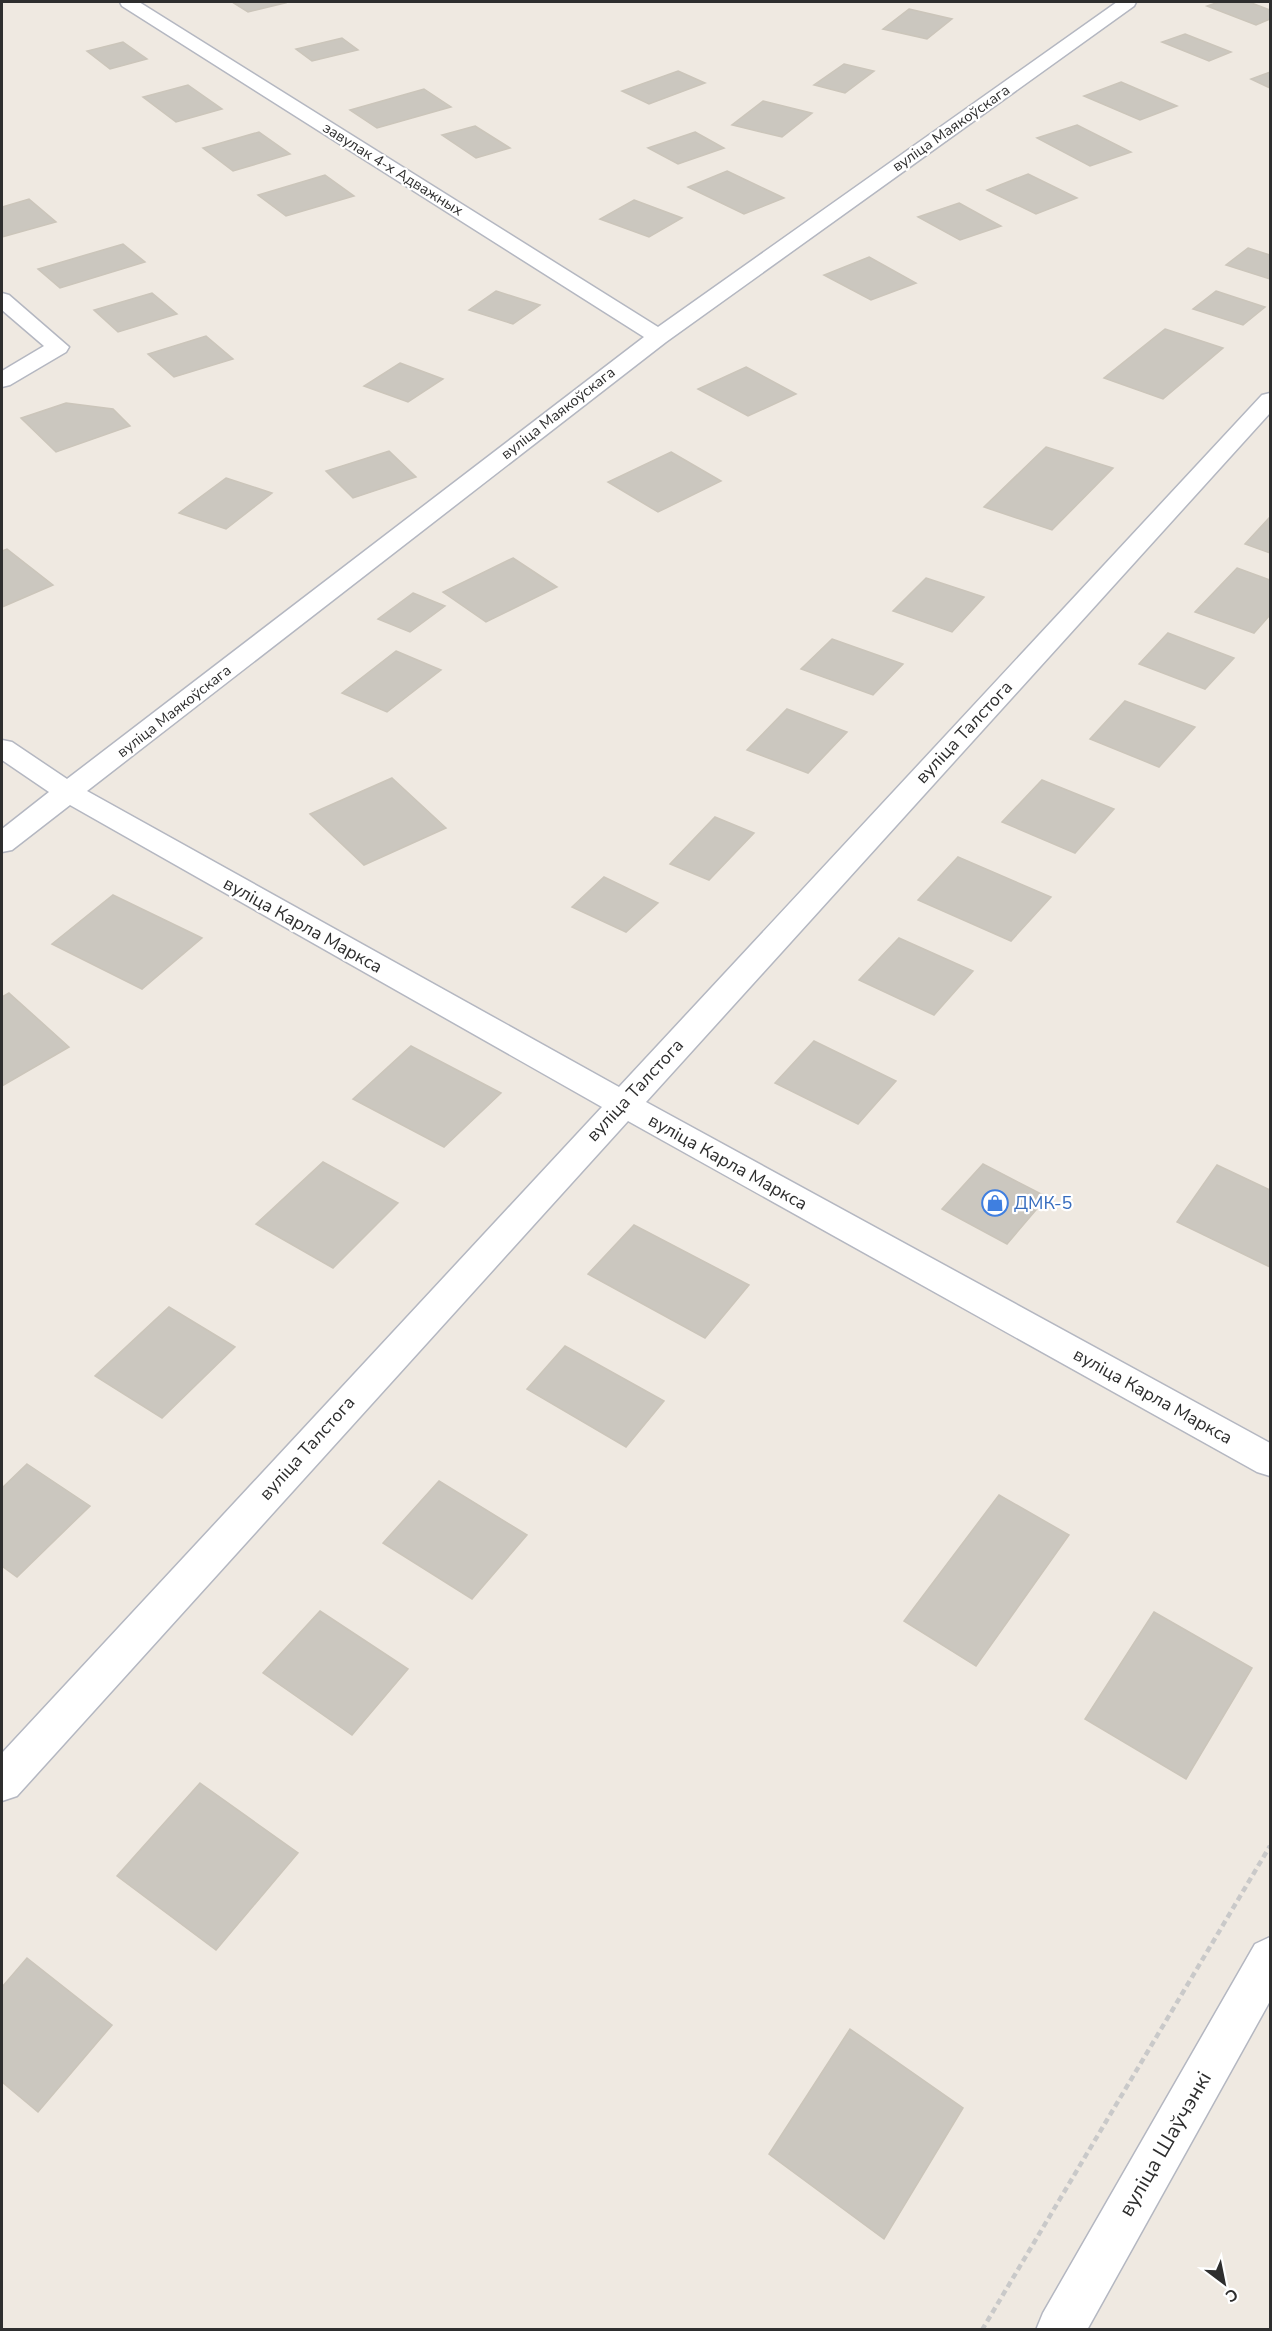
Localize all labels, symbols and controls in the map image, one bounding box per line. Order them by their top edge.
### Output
street label: вуліца Маякоўскага [888,80,1014,176]
street label: завулак 4-х Адважных [319,118,467,220]
street label: вуліца Маякоўскага [497,362,619,464]
street label: вуліца Маякоўскага [113,660,235,762]
street label: вуліца Талстога [910,675,1018,789]
street label: вуліца Карла Маркса [219,871,387,979]
street label: вуліца Талстога [581,1033,689,1147]
street label: вуліца Карла Маркса [644,1108,812,1216]
shop icon: ДМК-5 [980,1188,1010,1218]
place label: ДМК-5 [1014,1191,1072,1215]
street label: вуліца Карла Маркса [1069,1342,1237,1450]
street label: вуліца Талстога [254,1391,360,1505]
street label: вуліца Шаўчэнкі [1112,2066,1218,2222]
north arrow [1194,2253,1254,2313]
text: С [1221,2283,1242,2307]

